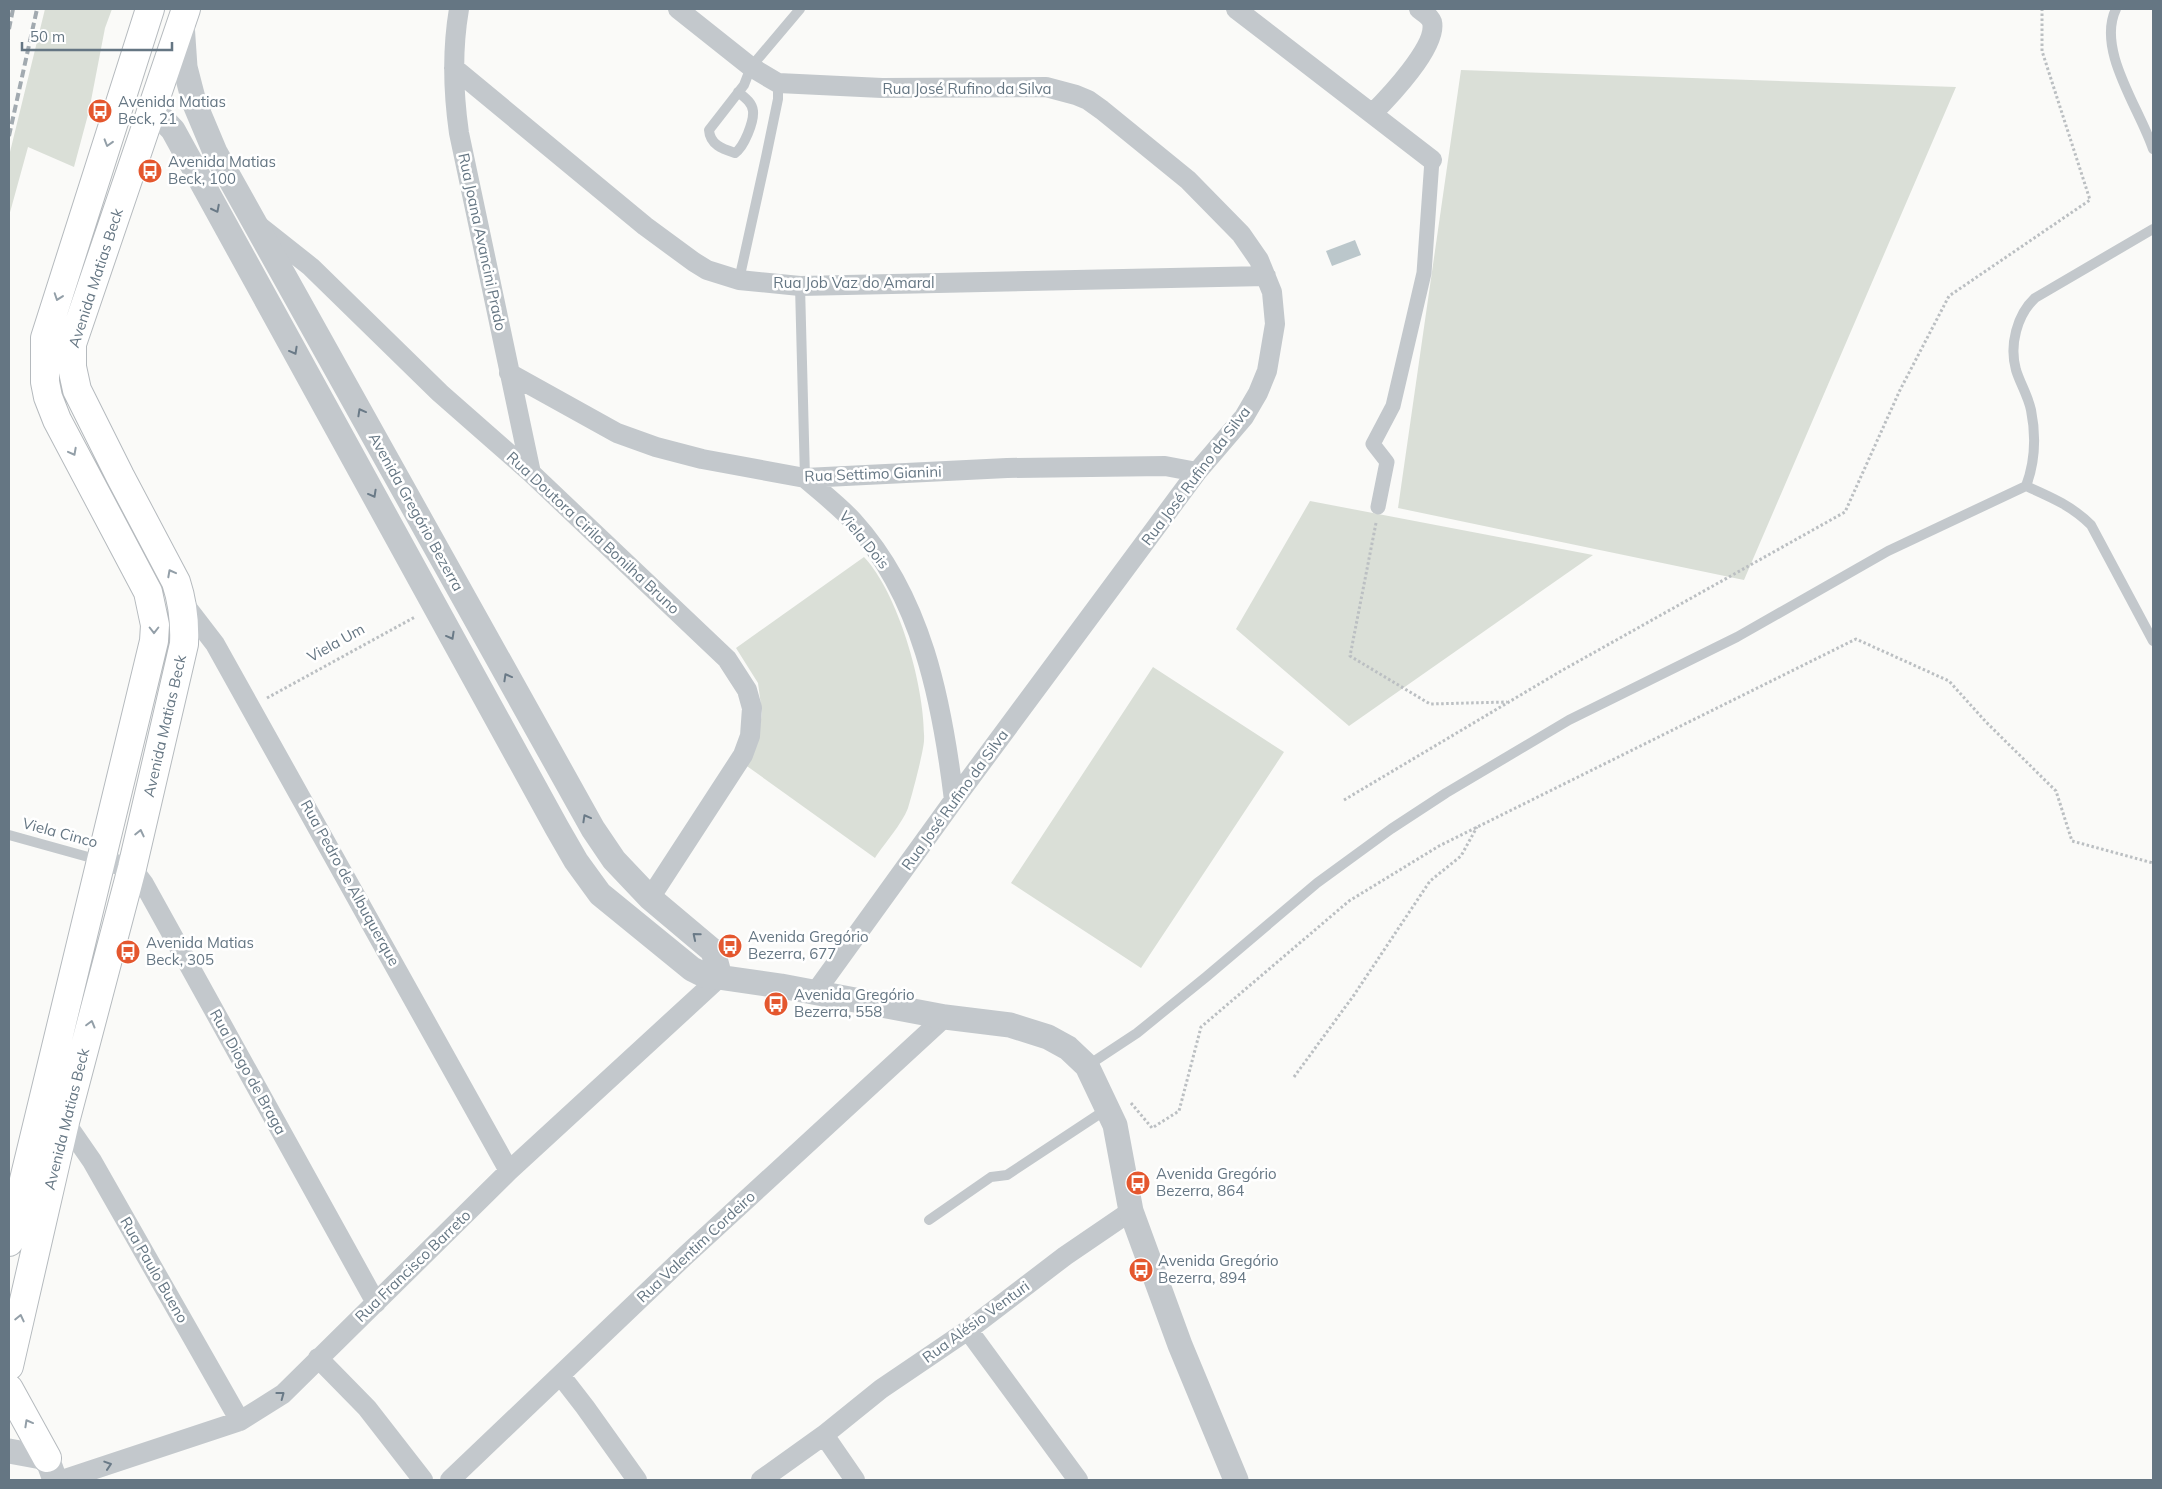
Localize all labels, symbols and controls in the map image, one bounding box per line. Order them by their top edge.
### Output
scale bar [22,20,172,52]
text: 50 m [30,27,65,46]
street label: Rua José Rufino da Silva [882,79,1052,98]
place label: Avenida Matias Beck, 21 [118,92,226,128]
bus stop icon: Avenida Matias Beck, 21 [87,98,113,124]
one-way arrow [103,138,113,146]
street label: Rua Joana Avancini Prado [454,151,511,333]
place label: Avenida Matias Beck, 100 [168,152,276,188]
bus stop icon: Avenida Matias Beck, 100 [137,158,163,184]
one-way arrow [210,204,220,213]
street label: Avenida Matias Beck [64,205,127,350]
street label: Rua Job Vaz do Amaral [773,273,935,292]
one-way arrow [54,292,64,301]
one-way arrow [288,346,298,355]
street label: Rua José Rufino da Silva [1137,402,1254,549]
one-way arrow [357,408,367,417]
street label: Avenida Gregório Bezerra [365,429,468,594]
one-way arrow [67,446,77,455]
street label: Rua Doutora Cirila Bonilha Bruno [503,447,684,618]
street label: Rua Settimo Gianini [804,462,942,485]
one-way arrow [367,488,377,497]
street label: Viela Dois [835,507,894,573]
one-way arrow [167,569,177,578]
street label: Viela Um [304,619,368,666]
one-way arrow [149,626,159,634]
one-way arrow [445,630,455,639]
street label: Avenida Matias Beck [139,653,190,799]
one-way arrow [503,673,513,682]
street label: Rua José Rufino da Silva [897,726,1012,874]
street label: Rua Pedro de Albuquerque [297,797,404,969]
street label: Viela Cinco [20,813,100,852]
one-way arrow [583,815,593,824]
one-way arrow [134,829,145,837]
place label: Avenida Gregório Bezerra, 677 [748,927,869,963]
place label: Avenida Matias Beck, 305 [146,933,254,969]
one-way arrow [693,933,702,942]
bus stop icon: Avenida Gregório Bezerra, 677 [717,933,743,959]
bus stop icon: Avenida Matias Beck, 305 [115,939,141,965]
place label: Avenida Gregório Bezerra, 558 [794,985,915,1021]
bus stop icon: Avenida Gregório Bezerra, 558 [763,991,789,1017]
street label: Rua Diogo de Braga [206,1006,291,1138]
one-way arrow [85,1020,96,1029]
street label: Avenida Matias Beck [40,1046,93,1192]
place label: Avenida Gregório Bezerra, 864 [1156,1164,1277,1200]
bus stop icon: Avenida Gregório Bezerra, 864 [1125,1170,1151,1196]
street label: Rua Valentim Cordeiro [632,1187,759,1307]
street label: Rua Francisco Barreto [351,1205,474,1326]
street label: Rua Paulo Bueno [116,1213,193,1326]
place label: Avenida Gregório Bezerra, 894 [1158,1251,1279,1287]
bus stop icon: Avenida Gregório Bezerra, 894 [1128,1257,1154,1283]
street label: Rua Alésio Venturi [918,1276,1033,1367]
one-way arrow [14,1314,25,1323]
one-way arrow [275,1391,284,1400]
one-way arrow [24,1420,34,1429]
one-way arrow [103,1461,112,1471]

